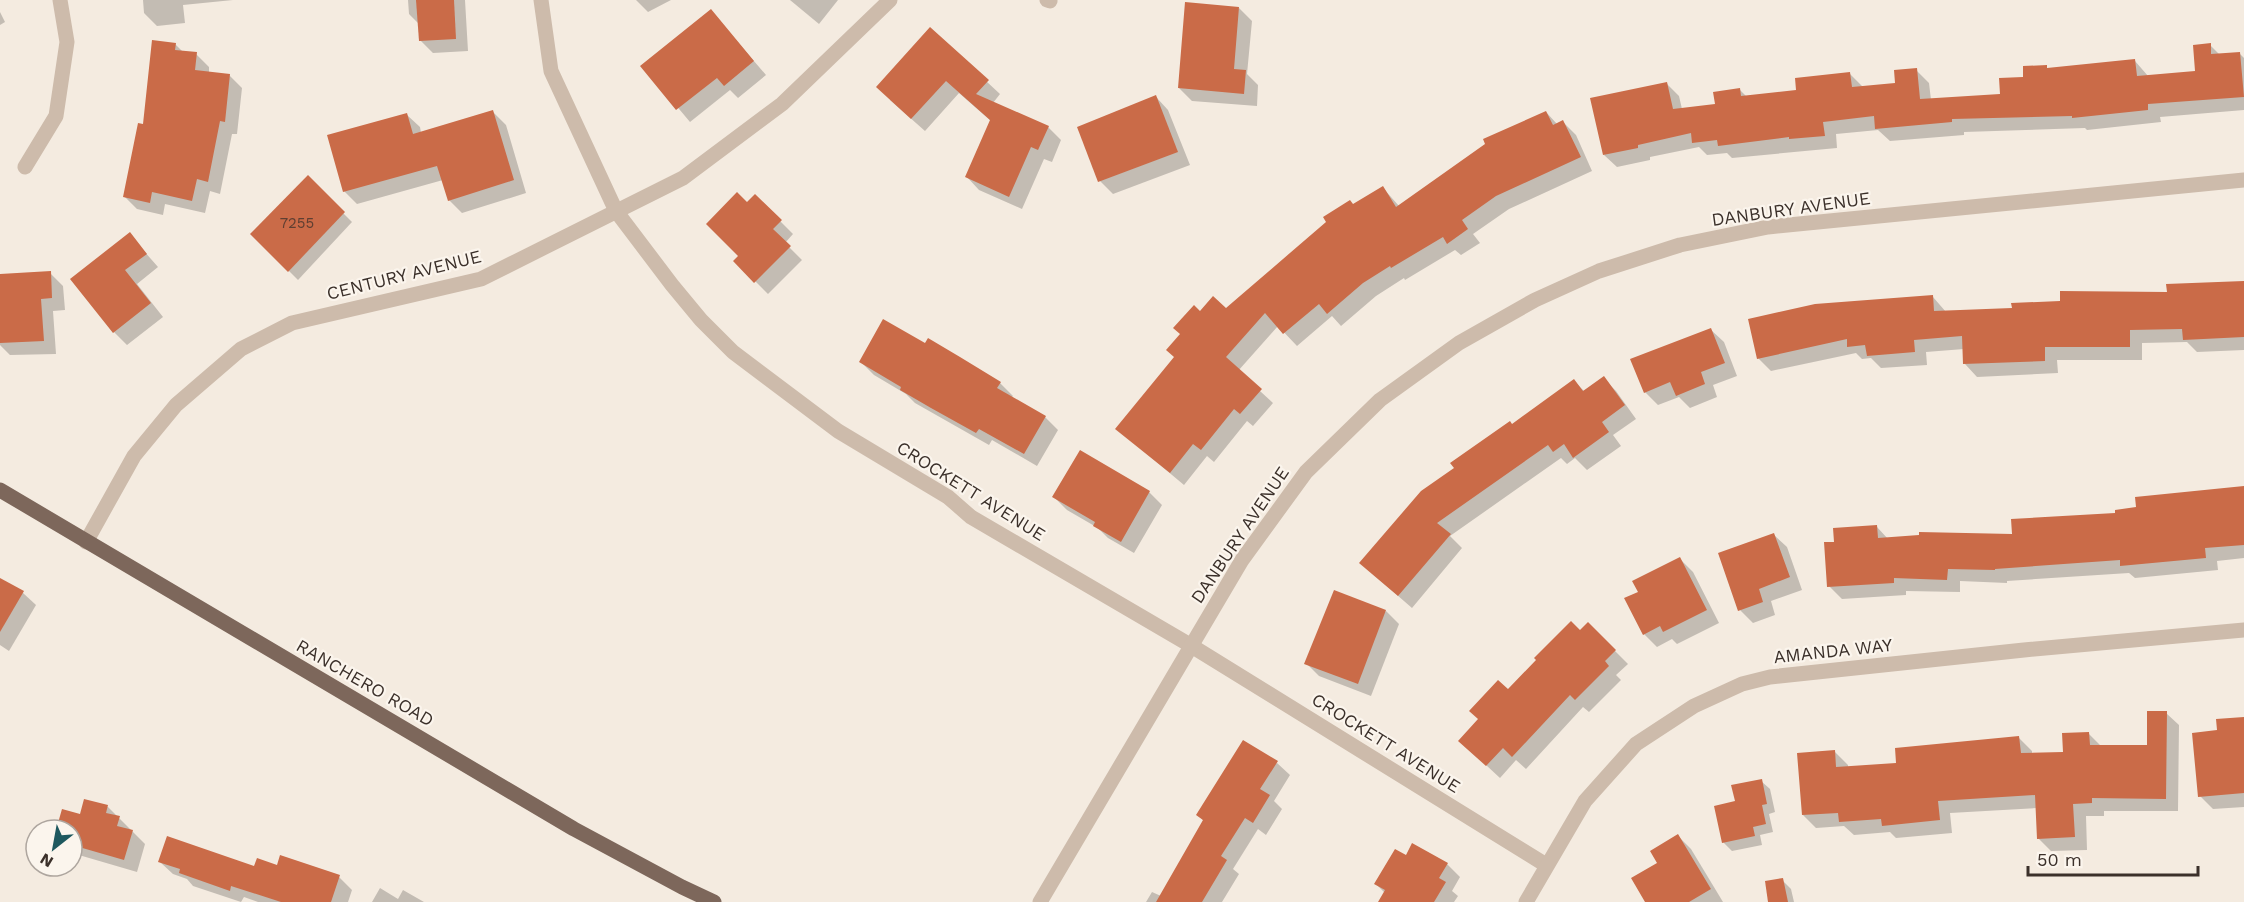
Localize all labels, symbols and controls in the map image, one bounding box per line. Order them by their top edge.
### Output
street label: DANBURY AVENUE [1710,187,1872,230]
house number: 7255 [280,214,314,232]
street label: CENTURY AVENUE [324,245,483,304]
street label: CROCKETT AVENUE [893,436,1050,545]
street label: DANBURY AVENUE [1186,462,1293,607]
street label: AMANDA WAY [1772,634,1894,667]
street label: RANCHERO ROAD [293,635,438,731]
street label: CROCKETT AVENUE [1308,688,1465,797]
north arrow [24,818,84,878]
scale bar [2028,839,2198,877]
text: N [37,849,57,872]
text: 50 m [2037,849,2082,870]

